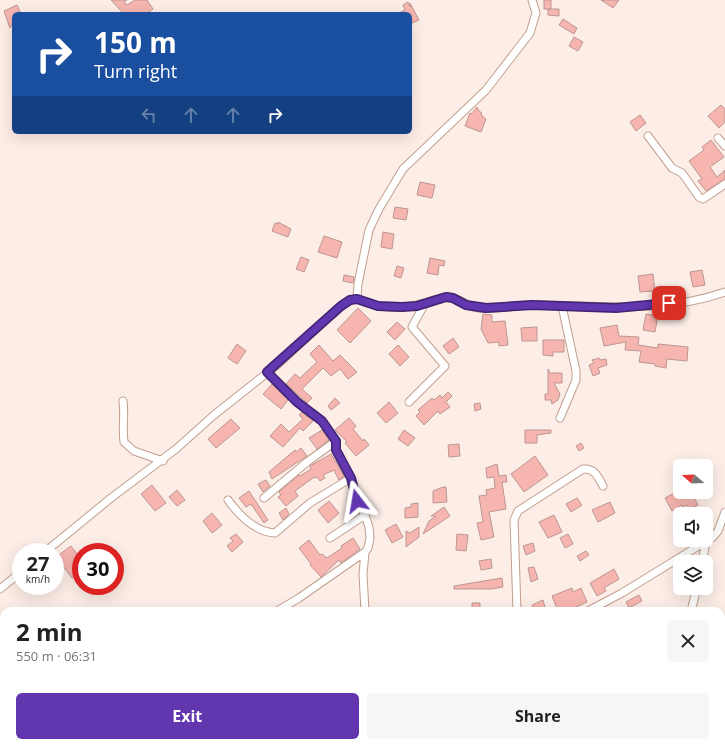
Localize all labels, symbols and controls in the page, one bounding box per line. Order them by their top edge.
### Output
text: 150 m [94,23,177,61]
icon: right [28,28,80,80]
text: Turn right [94,59,177,83]
icon: left [138,104,160,126]
icon: ahead [180,104,202,126]
icon: ahead [222,104,244,126]
icon: right [264,104,286,126]
pin [652,286,686,320]
icon: arrive [658,292,680,314]
north arrow [673,459,713,499]
map controls [673,459,713,595]
position arrow [336,480,378,522]
button: sound [673,507,713,547]
speed limit sign: 30 [72,543,124,595]
text: 27 [27,550,49,577]
button: layers [673,555,713,595]
text: km/h [26,572,50,586]
text: 2 min [16,615,83,648]
button: close [667,620,709,662]
text: 550 m · 06:31 [16,647,97,665]
button: Exit [16,693,359,739]
button: Share [367,693,709,739]

